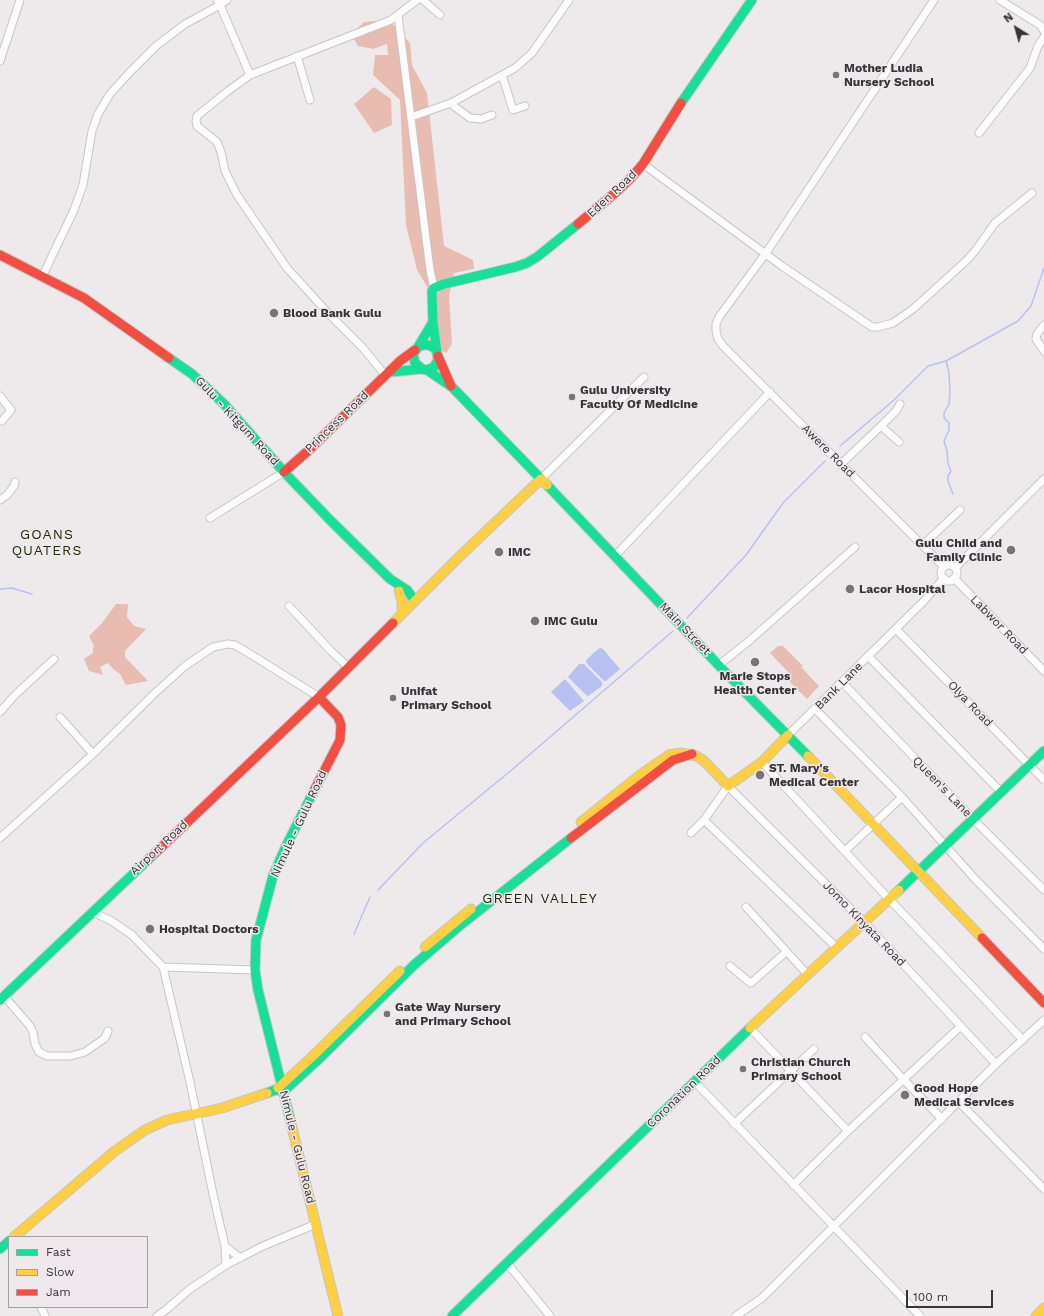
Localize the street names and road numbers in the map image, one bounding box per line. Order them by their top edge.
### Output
street label: Eden Road [584,167,640,221]
street label: Gulu - Kitgum Road [192,374,282,468]
street label: Princess Road [302,388,372,456]
street label: Awere Road [798,421,858,481]
street label: Labwor Road [967,592,1031,658]
street label: Main Street [656,600,714,658]
street label: Bank Lane [812,659,866,713]
street label: Olya Road [944,678,996,730]
street label: Queen's Lane [909,754,975,820]
street label: Nimule - Gulu Road [268,768,330,880]
street label: Airport Road [127,818,191,878]
street label: Jomo Kinyata Road [820,878,908,970]
street label: Coronation Road [644,1053,724,1131]
street label: Nimule - Gulu Road [276,1089,318,1205]

